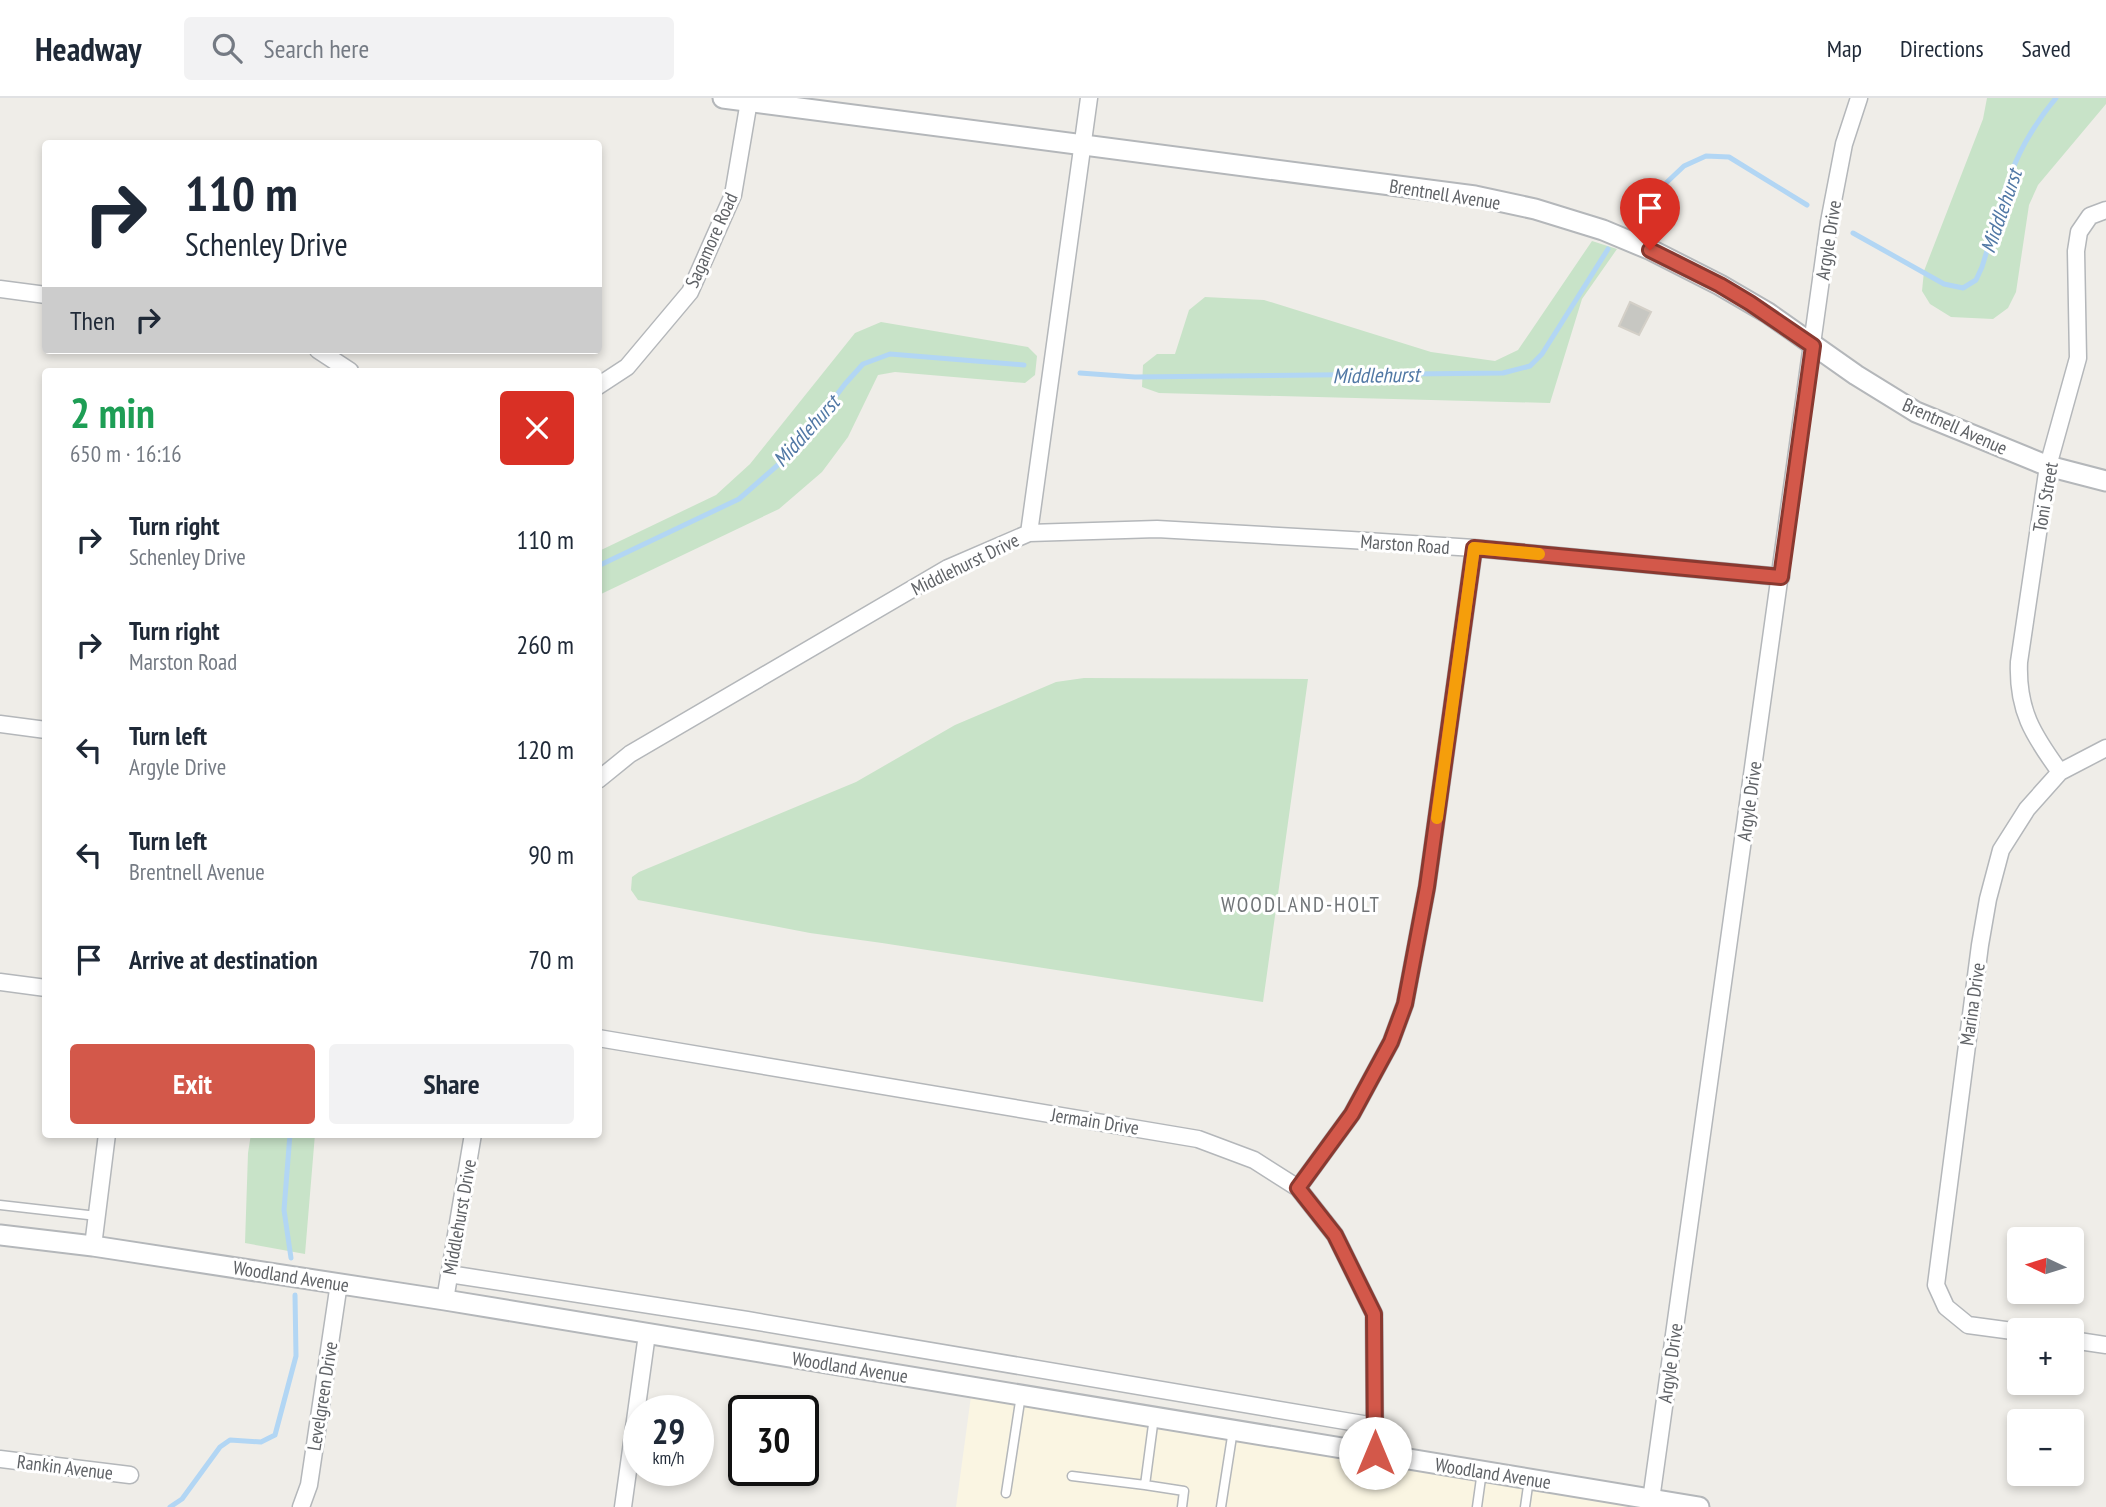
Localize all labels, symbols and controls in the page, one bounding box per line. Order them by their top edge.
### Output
search box [184,17,674,80]
text: Headway [35,27,142,70]
icon: search [208,29,246,67]
text: Search here [264,32,369,65]
text: Map [1827,33,1862,64]
text: Directions [1900,33,1984,64]
text: Saved [2022,33,2071,64]
text: 110 m [185,161,298,225]
water label: Middlehurst [1974,164,2029,256]
icon: right [70,168,161,259]
street label: Brentnell Avenue [1388,173,1502,215]
pin [1620,178,1680,250]
street label: Sagamore Road [679,189,743,291]
icon: arrive [1631,189,1669,227]
street label: Argyle Drive [1810,198,1846,282]
text: Schenley Drive [185,223,348,265]
icon: right [129,301,167,339]
text: Then [70,304,115,337]
water label: Middlehurst [1332,361,1422,389]
text: 2 min [70,385,155,440]
water label: Middlehurst [767,388,847,472]
button: close [500,391,574,465]
street label: Brentnell Avenue [1899,392,2011,460]
text: 650 m · 16:16 [70,439,182,468]
street label: Toni Street [2027,459,2063,534]
text: Turn right [129,509,220,542]
icon: right [70,521,108,559]
text: 110 m [516,523,574,556]
street label: Middlehurst Drive [907,528,1023,600]
street label: Marston Road [1360,529,1450,559]
text: Schenley Drive [129,542,246,571]
text: Turn right [129,614,220,647]
icon: right [70,626,108,664]
text: 260 m [516,628,574,661]
text: Marston Road [129,647,237,676]
text: Turn left [129,719,207,752]
icon: left [70,731,108,769]
text: 120 m [516,733,574,766]
text: Argyle Drive [129,752,226,781]
street label: Argyle Drive [1732,759,1766,842]
text: Turn left [129,824,207,857]
icon: left [70,836,108,874]
text: 90 m [528,838,574,871]
text: Brentnell Avenue [129,857,265,886]
district label: WOODLAND-HOLT [1221,891,1381,918]
icon: arrive [70,941,108,979]
text: Arrive at destination [129,943,318,976]
text: 70 m [528,943,574,976]
street label: Marina Drive [1954,961,1990,1047]
button: Exit [70,1044,315,1124]
button: Share [329,1044,574,1124]
street label: Jermain Drive [1048,1102,1141,1140]
street label: Middlehurst Drive [437,1157,481,1277]
north arrow [2007,1227,2084,1304]
map controls [2007,1227,2084,1486]
street label: Woodland Avenue [231,1255,351,1297]
button: + [2007,1318,2084,1395]
street label: Argyle Drive [1653,1321,1687,1404]
street label: Levelgreen Drive [302,1340,342,1452]
street label: Woodland Avenue [790,1346,910,1388]
speed limit sign: 30 [728,1395,819,1486]
text: 29 [652,1408,685,1454]
button: − [2007,1409,2084,1486]
position arrow [1338,1416,1412,1490]
text: km/h [653,1446,684,1469]
street label: Rankin Avenue [16,1449,114,1485]
street label: Woodland Avenue [1433,1452,1553,1494]

